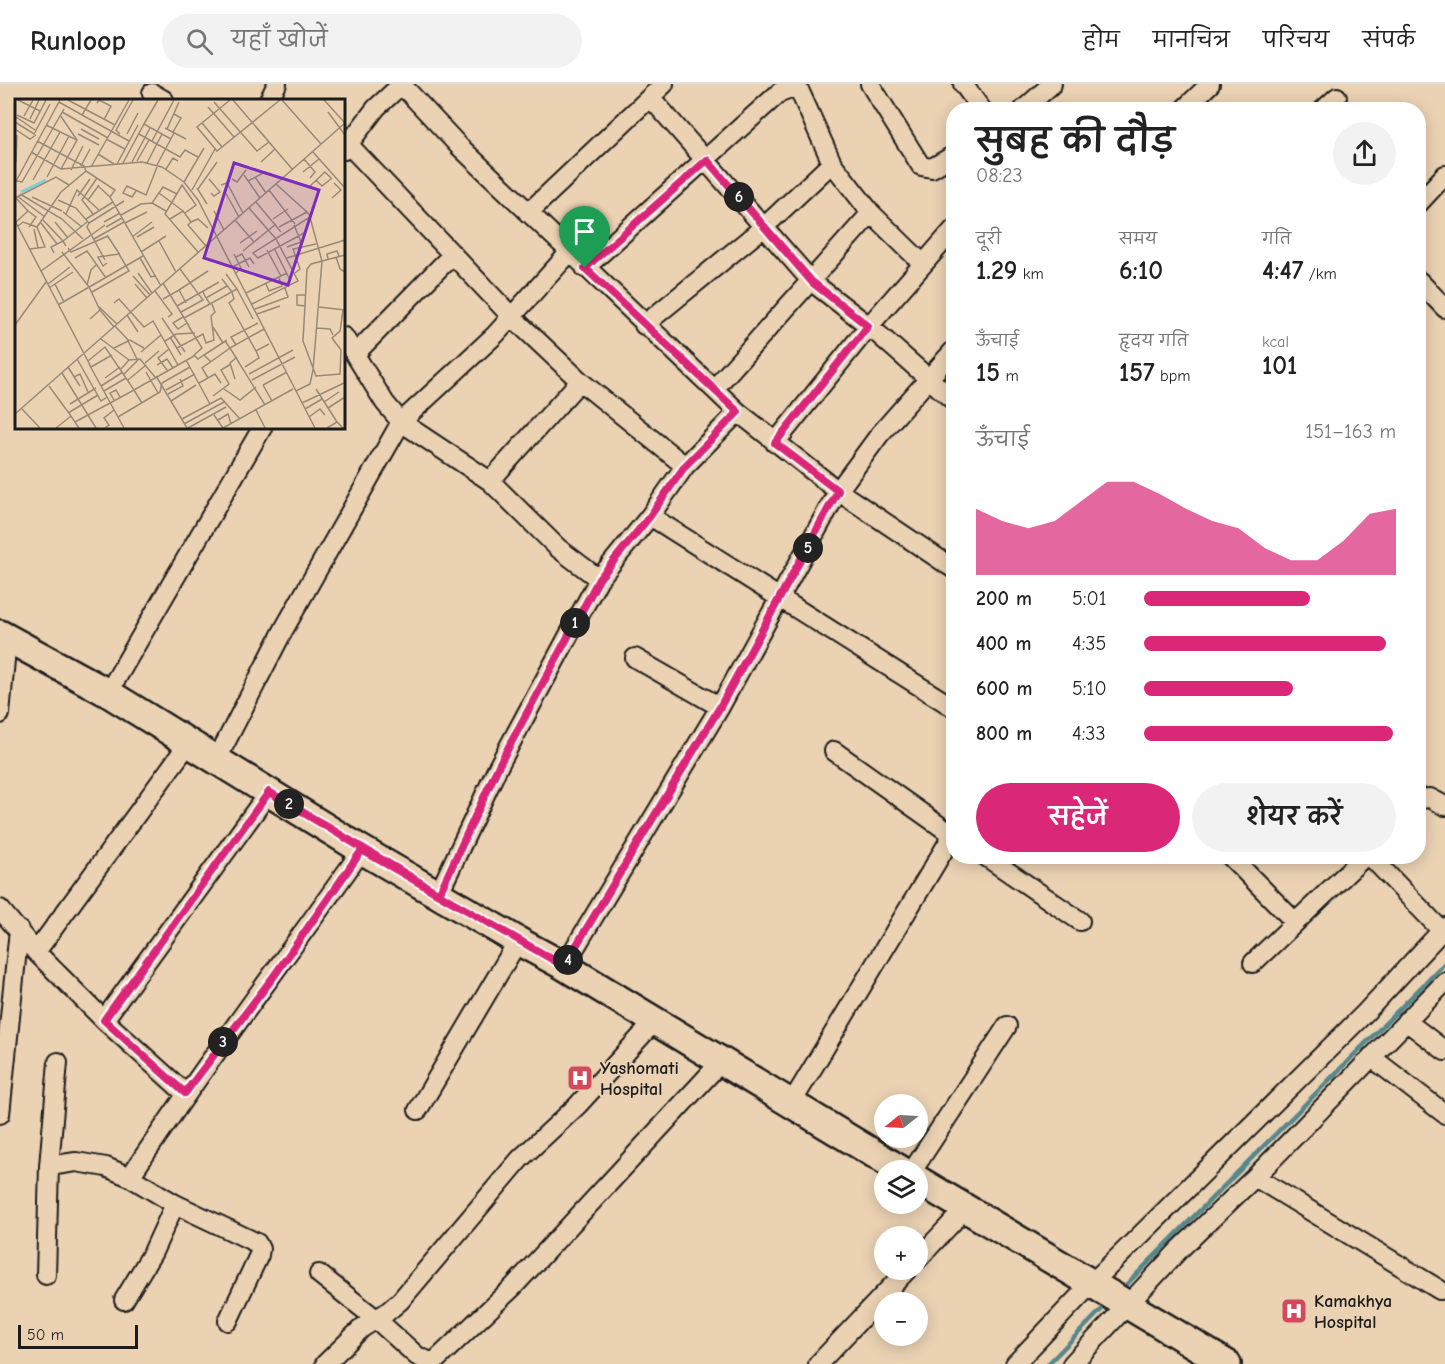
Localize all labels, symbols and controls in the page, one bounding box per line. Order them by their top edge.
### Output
search box [162,14,582,68]
text: Runloop [30,25,126,57]
icon: search [183,25,216,58]
text: यहाँ खोजें [231,27,327,53]
text: होम [1083,28,1120,52]
text: मानचित्र [1153,28,1230,52]
text: परिचय [1263,28,1329,52]
text: संपर्क [1362,28,1415,52]
inset map [15,99,345,429]
text: सुबह की दौड़ [976,122,1175,160]
button: share [1333,122,1396,185]
text: 08:23 [976,164,1023,187]
pin: 6 [724,182,754,212]
text: 6 [735,188,743,206]
pin [559,206,610,268]
icon: arrive [568,215,601,248]
text: दूरी [976,230,1001,248]
text: समय [1119,230,1157,248]
text: गति [1262,230,1291,248]
text: 1.29 [976,256,1017,286]
text: 6:10 [1119,256,1163,286]
text: 4:47 [1262,256,1303,286]
text: km [1017,265,1044,283]
text: /km [1303,265,1337,283]
text: ऊँचाई [976,332,1019,350]
text: हृदय गति [1119,332,1188,350]
text: kcal [1262,333,1289,351]
text: 101 [1262,351,1297,381]
text: 15 [976,358,1000,388]
text: 157 [1119,358,1155,388]
text: m [1000,367,1019,385]
text: bpm [1155,367,1190,385]
text: 151–163 m [1305,420,1396,443]
text: ऊँचाई [976,428,1030,451]
pin: 5 [793,533,823,563]
text: 5 [804,539,812,557]
text: 200 m [976,587,1032,610]
text: 5:01 [1072,587,1107,610]
pin: 1 [560,608,590,638]
text: 1 [572,614,578,632]
text: 400 m [976,632,1031,655]
text: 4:35 [1072,632,1106,655]
text: 600 m [976,677,1032,700]
text: 5:10 [1072,677,1107,700]
text: 800 m [976,722,1032,745]
text: 4:33 [1072,722,1106,745]
button: सहेजें [976,783,1180,852]
button: शेयर करें [1192,783,1396,852]
pin: 2 [274,789,304,819]
text: 2 [285,795,293,813]
pin: 4 [553,945,583,975]
text: 4 [564,951,572,969]
pin: 3 [208,1027,238,1057]
text: 3 [219,1033,227,1051]
place label: Yashomati Hospital [600,1058,679,1100]
hospital icon: Yashomati Hospital [565,1063,595,1093]
north arrow [874,1094,928,1148]
map controls [874,1094,928,1346]
button: layers [874,1160,928,1214]
button: + [874,1226,928,1280]
place label: Kamakhya Hospital [1314,1291,1392,1333]
button: − [874,1292,928,1346]
hospital icon: Kamakhya Hospital [1279,1296,1309,1326]
scale bar [18,1322,138,1350]
text: 50 m [27,1326,64,1344]

